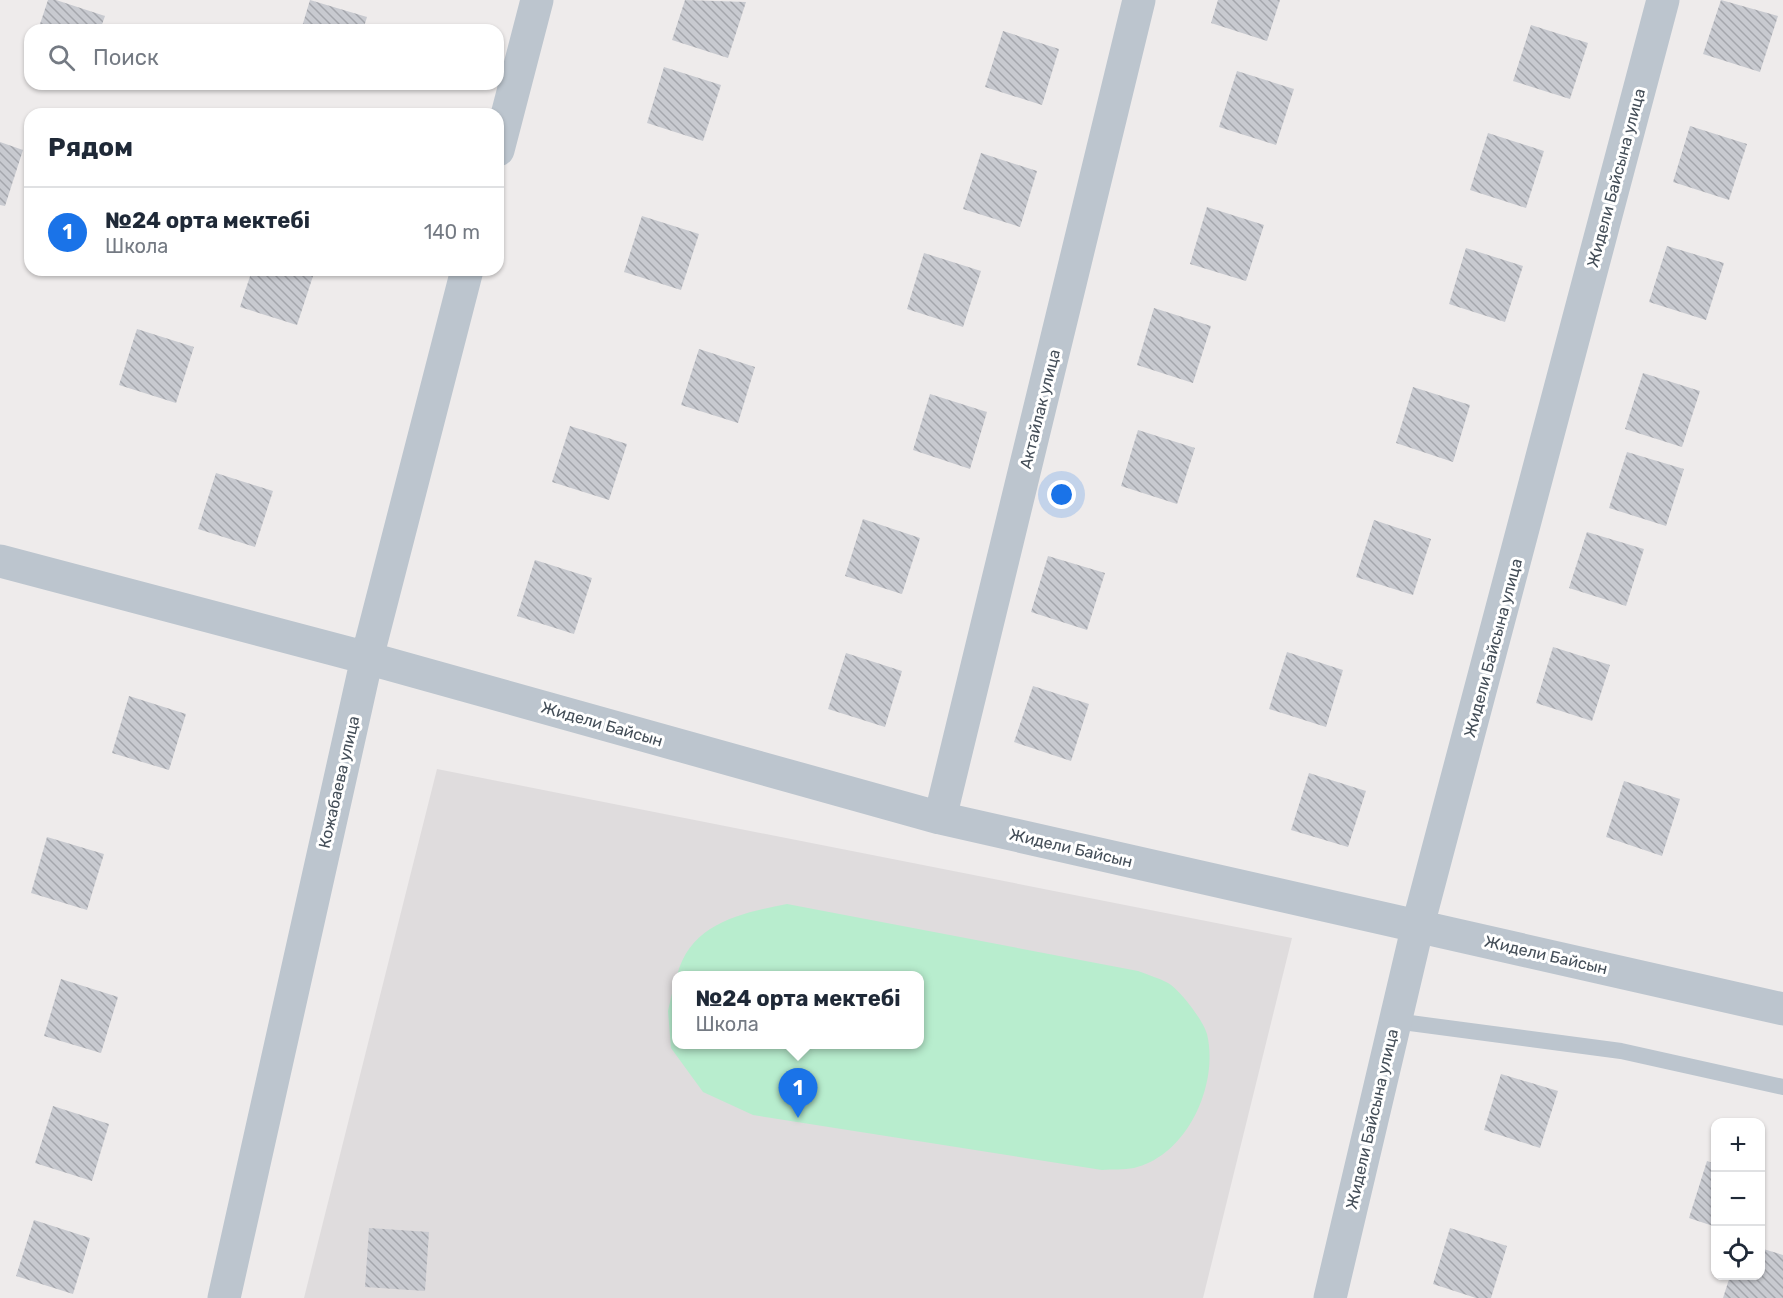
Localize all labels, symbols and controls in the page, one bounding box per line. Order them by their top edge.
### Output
search box [24,24,504,90]
icon: search [45,41,78,74]
text: Поиск [93,44,159,71]
street label: Жидели Байсына улица [1583,86,1649,270]
text: Рядом [48,132,133,163]
text: №24 орта мектебі [105,207,310,234]
text: 1 [63,220,72,244]
text: 140 m [424,220,480,244]
text: Школа [105,234,168,258]
street label: Актайлак улица [1016,347,1064,471]
your location [1047,480,1076,509]
street label: Жидели Байсына улица [1460,556,1526,740]
street label: Жидели Байсын [539,698,665,750]
street label: Кожабаева улица [315,714,363,850]
street label: Жидели Байсын [1008,825,1134,871]
street label: Жидели Байсын [1483,932,1609,978]
popup [672,971,924,1049]
text: №24 орта мектебі [695,985,901,1012]
text: Школа [695,1012,759,1036]
street label: Жидели Байсына улица [1342,1027,1402,1211]
pin: 1 [778,1068,818,1118]
map controls [1711,1118,1765,1280]
button: + [1711,1118,1765,1172]
button: − [1711,1172,1765,1226]
button: locate [1711,1226,1765,1280]

